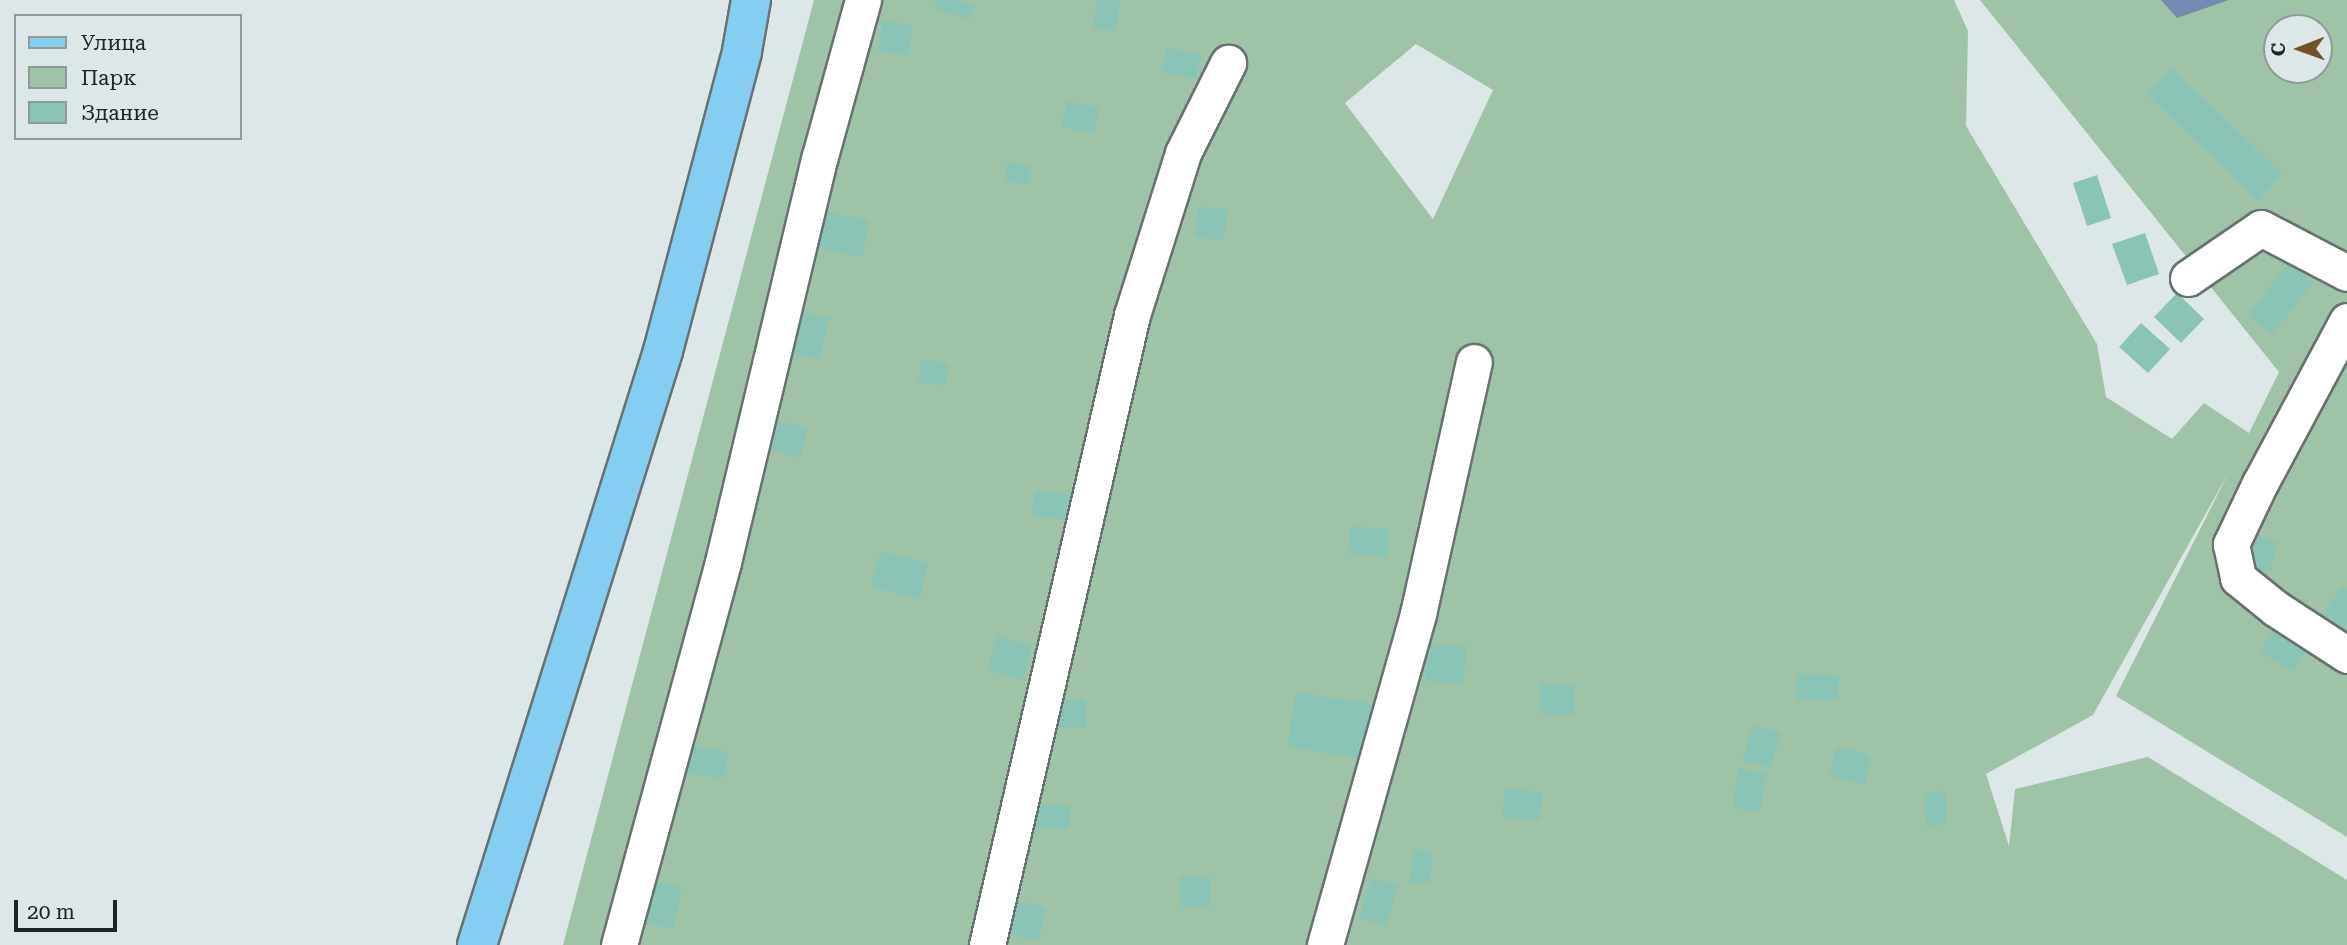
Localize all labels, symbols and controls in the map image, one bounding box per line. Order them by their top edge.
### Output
legend [14,14,242,140]
north arrow [2263,14,2333,84]
text: Улица [81,31,146,55]
text: С [2267,42,2290,56]
text: Парк [81,66,137,90]
text: Здание [81,101,159,125]
scale bar [18,886,121,930]
text: 20 m [27,900,75,924]

